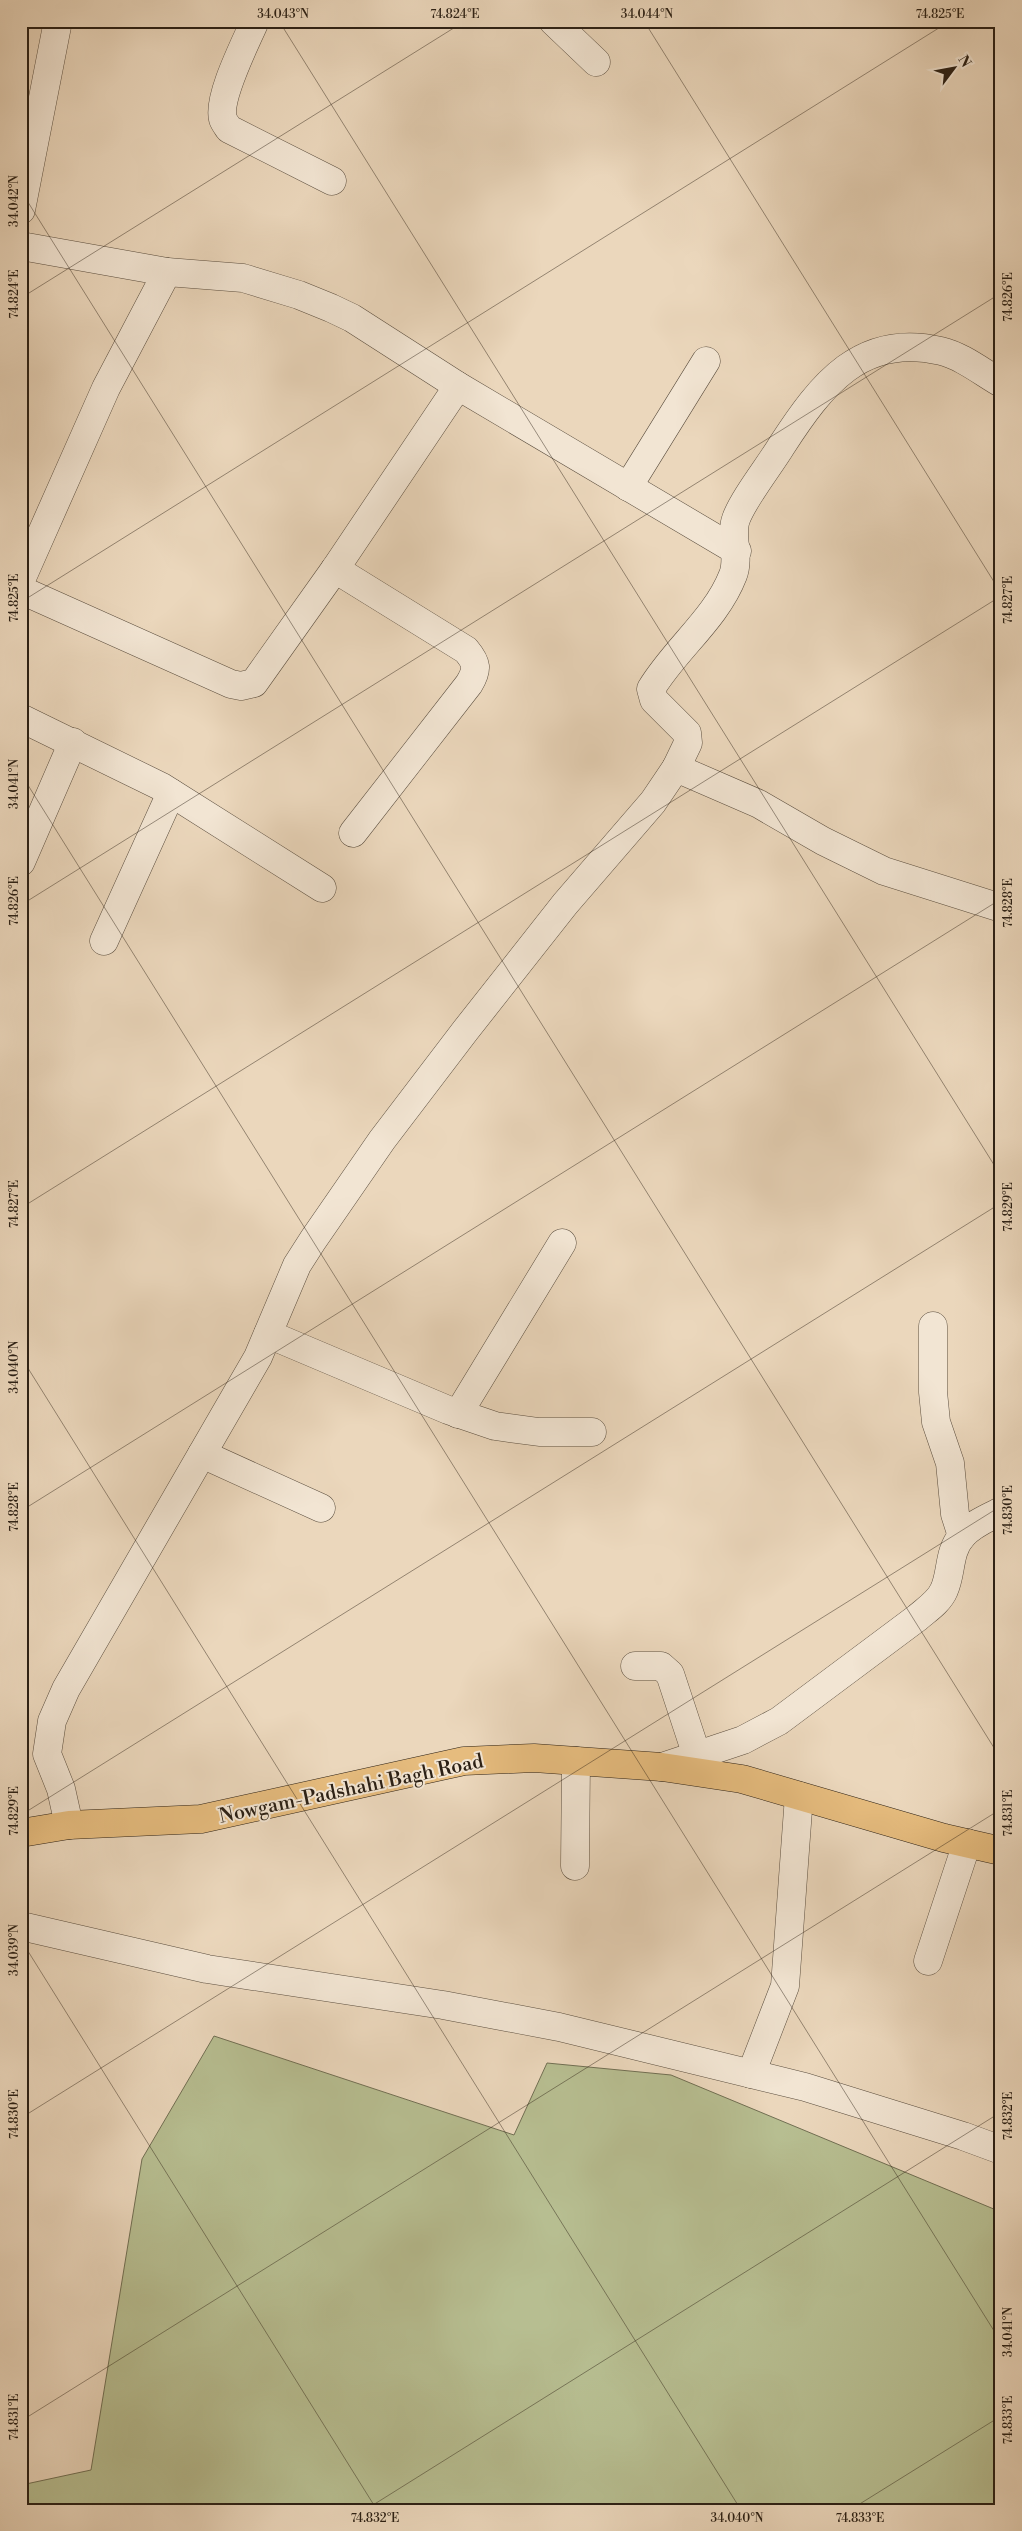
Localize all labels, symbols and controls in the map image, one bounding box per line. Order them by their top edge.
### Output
text: 34.043°N [257,7,309,22]
text: 74.824°E [430,7,480,22]
text: 34.044°N [621,7,673,22]
text: 74.825°E [916,7,964,22]
north arrow [930,42,980,92]
text: N [954,52,975,71]
text: 34.042°N [7,175,22,227]
text: 74.824°E [7,269,22,319]
text: 74.826°E [1001,272,1016,322]
text: 74.825°E [7,574,22,622]
text: 74.827°E [1001,576,1016,624]
text: 34.041°N [7,759,22,809]
text: 74.826°E [7,876,22,926]
text: 74.828°E [1001,878,1016,928]
text: 74.827°E [7,1180,22,1228]
text: 74.829°E [1001,1182,1016,1232]
text: 34.040°N [7,1340,22,1394]
text: 74.828°E [7,1482,22,1532]
text: 74.830°E [1001,1485,1016,1535]
street label: Nowgam-Padshahi Bagh Road [217,1749,486,1830]
text: 74.829°E [7,1786,22,1836]
text: 74.831°E [1001,1790,1016,1836]
text: 34.039°N [7,1924,22,1976]
text: 74.830°E [7,2089,22,2139]
text: 74.832°E [1001,2092,1016,2140]
text: 34.041°N [1001,2307,1016,2357]
text: 74.831°E [7,2394,22,2440]
text: 74.833°E [1001,2396,1016,2444]
text: 74.832°E [351,2511,399,2526]
text: 34.040°N [710,2511,764,2526]
text: 74.833°E [836,2511,884,2526]

